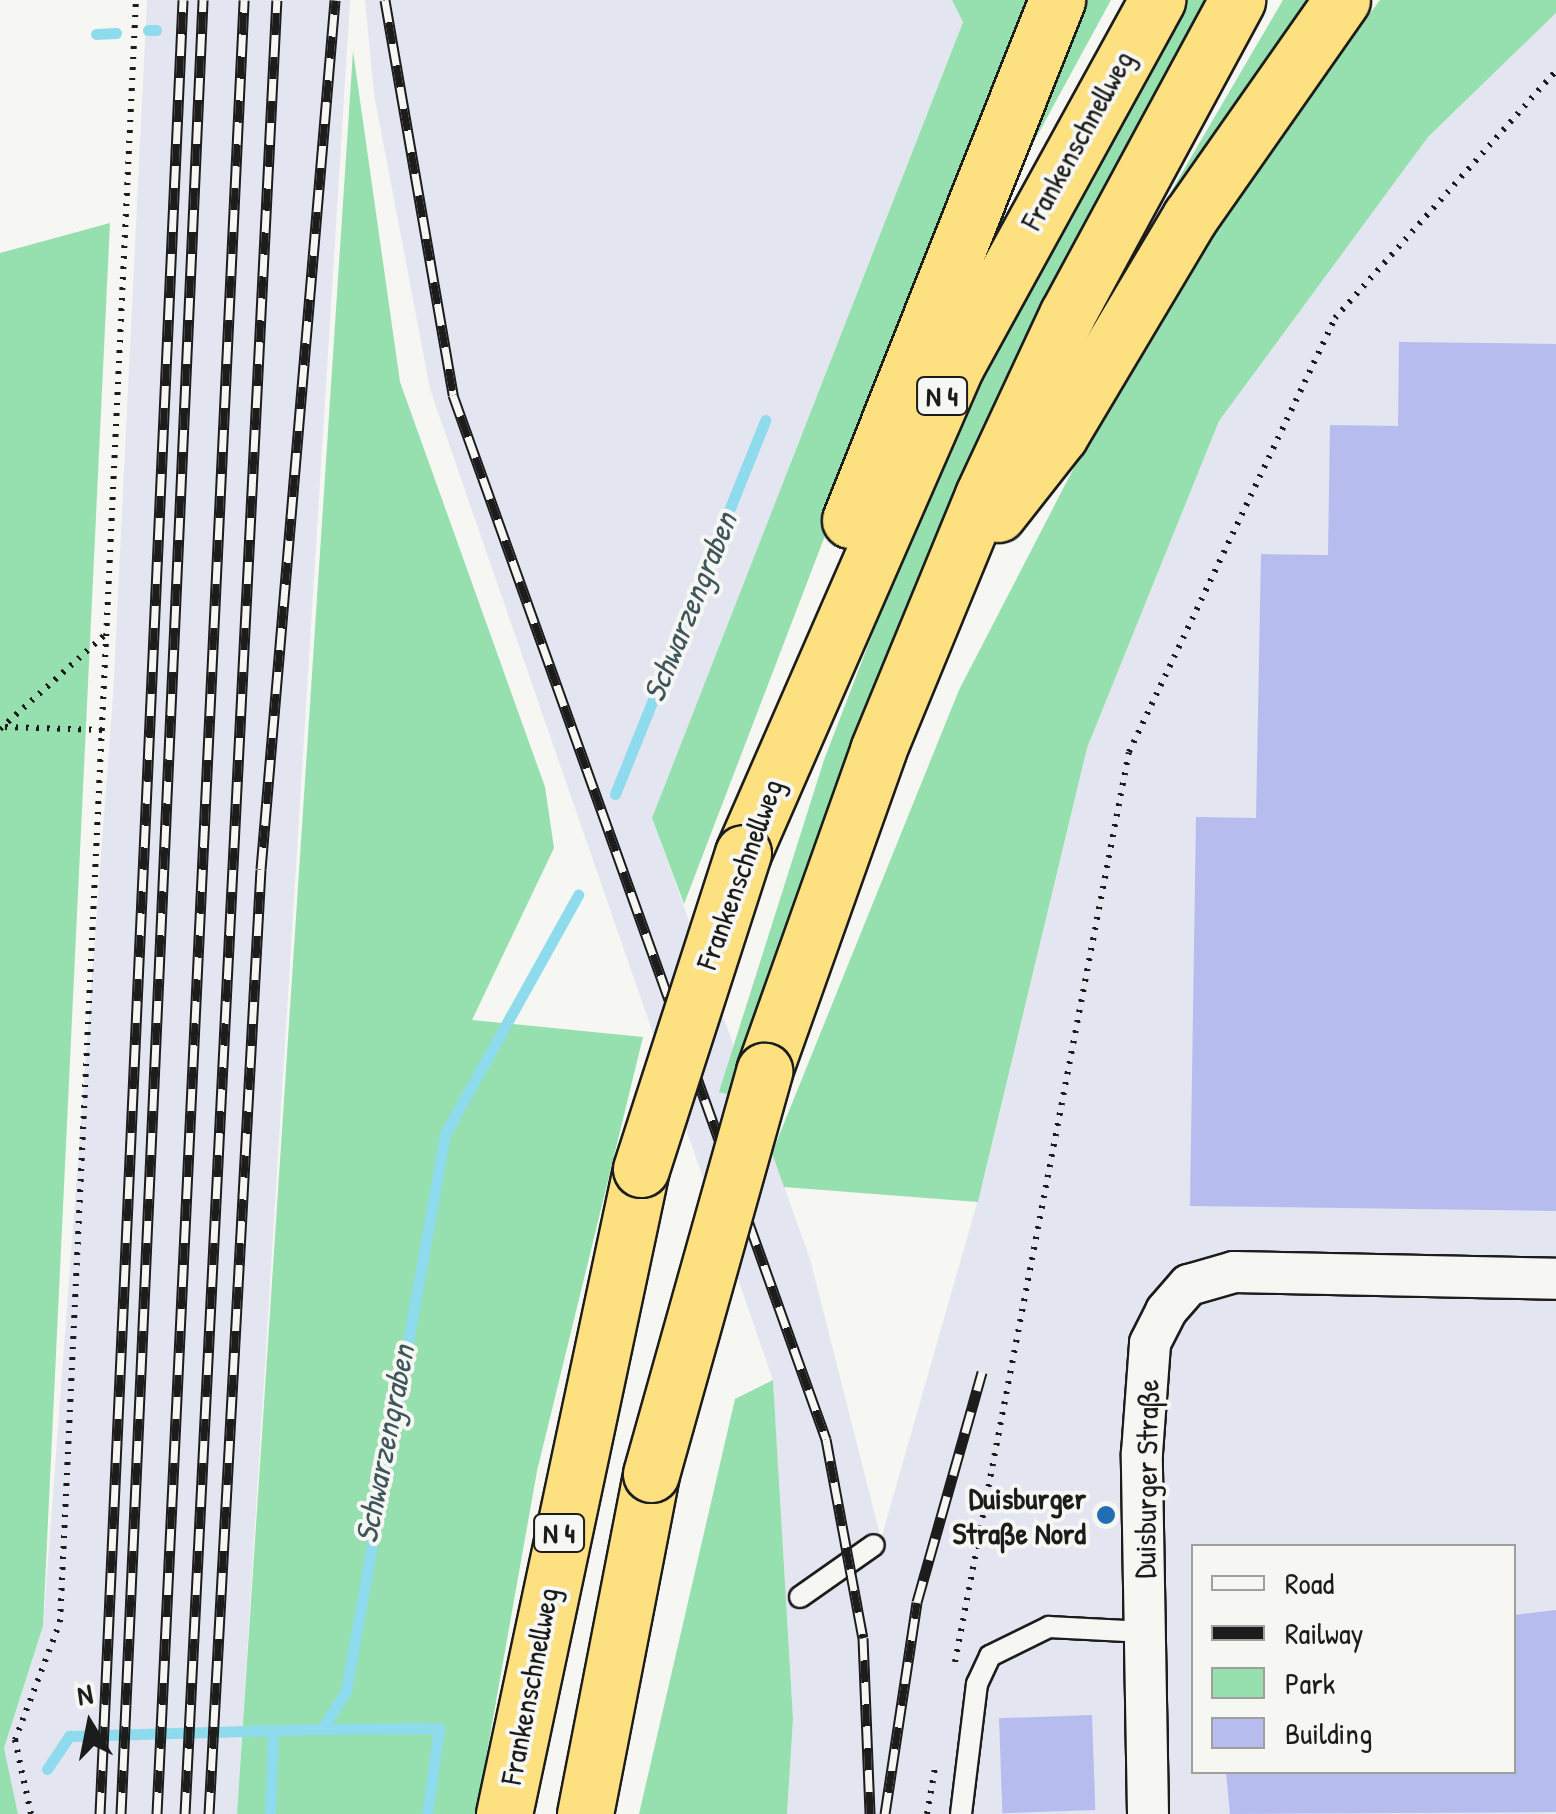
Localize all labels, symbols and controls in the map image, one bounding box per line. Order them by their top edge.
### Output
street label: Frankenschnellweg [1013,44,1141,236]
road number: N 4 [914,373,970,419]
water label: Schwarzengraben [635,507,745,707]
street label: Frankenschnellweg [688,774,790,974]
water label: Schwarzengraben [347,1342,423,1546]
street label: Duisburger Straße [1126,1379,1166,1579]
place label: Duisburger Straße Nord [953,1480,1086,1550]
marker: Duisburger Straße Nord [1095,1504,1117,1526]
road number: N 4 [532,1510,586,1556]
legend [1191,1544,1516,1774]
text: Road [1285,1563,1334,1603]
street label: Frankenschnellweg [492,1585,566,1787]
text: Railway [1285,1613,1363,1653]
text: Park [1285,1663,1335,1703]
north arrow [40,1674,140,1774]
text: N [74,1674,95,1714]
text: Building [1285,1713,1372,1753]

